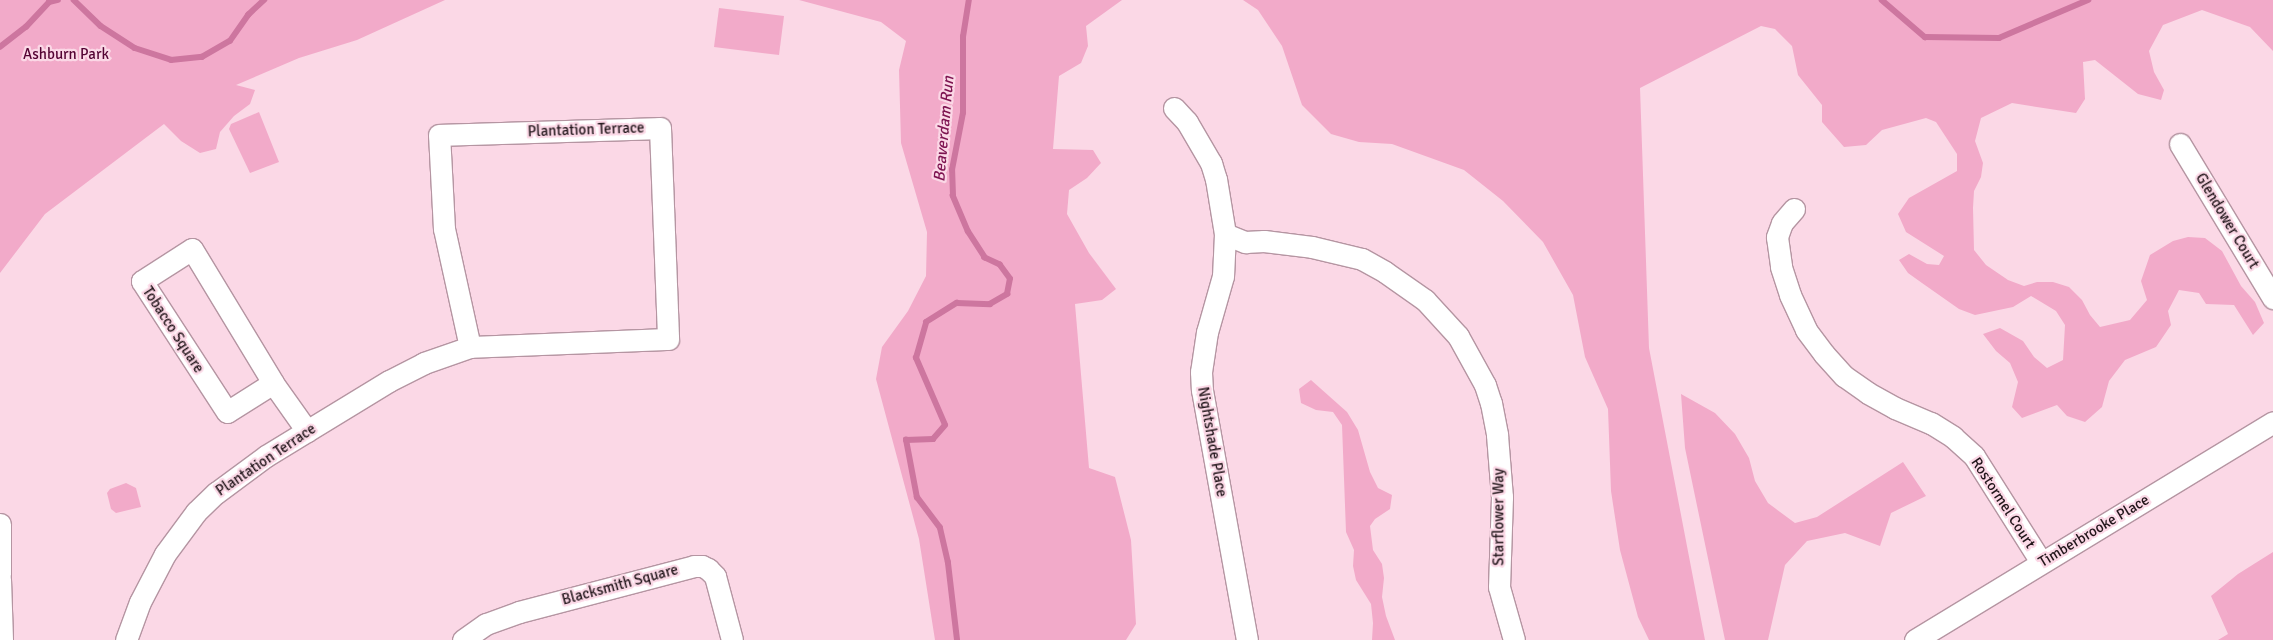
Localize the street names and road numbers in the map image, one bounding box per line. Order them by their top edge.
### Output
street label: Plantation Terrace [527,119,645,141]
street label: Glendower Court [2191,170,2263,272]
street label: Tobacco Square [138,283,208,377]
street label: Nightshade Place [1193,385,1231,499]
street label: Plantation Terrace [213,420,319,500]
street label: Rostormel Court [1967,454,2039,552]
street label: Starflower Way [1490,468,1508,566]
street label: Timberbrooke Place [2035,491,2153,571]
street label: Blacksmith Square [560,561,680,609]

